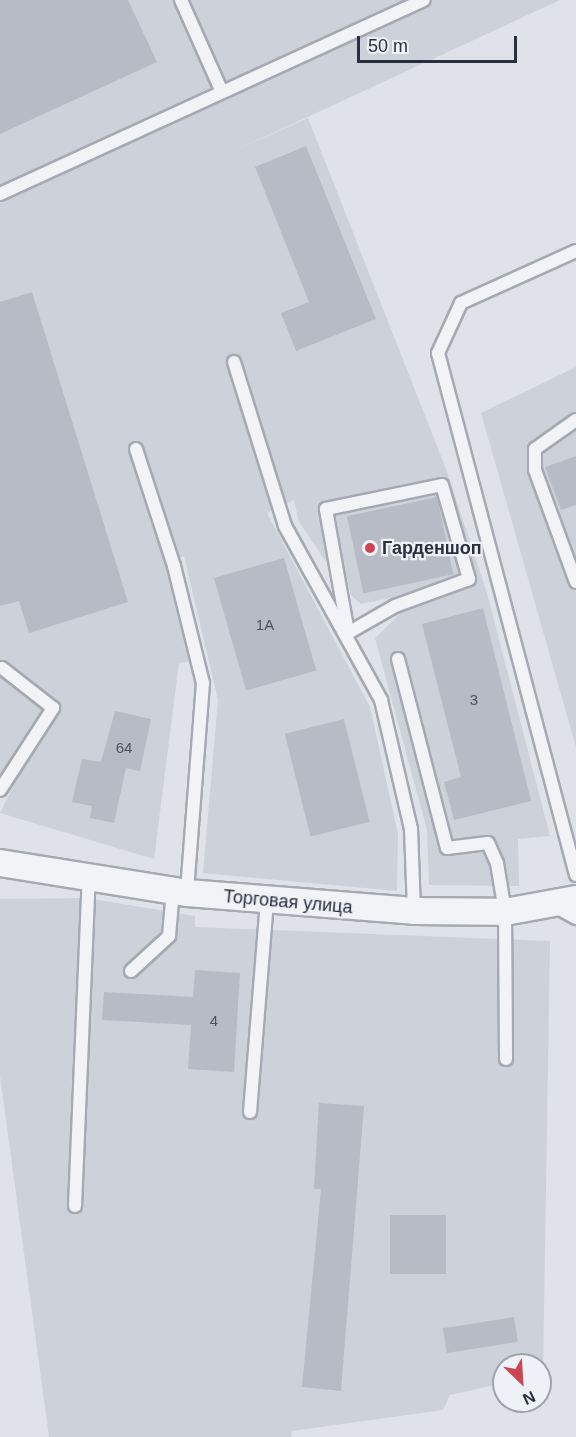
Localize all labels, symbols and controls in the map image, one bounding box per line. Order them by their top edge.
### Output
scale bar [360,24,520,62]
text: 50 m [368,36,408,56]
place label: Гарденшоп [382,537,482,559]
marker: Гарденшоп [363,541,377,555]
house number: 1А [256,616,274,634]
house number: 3 [470,691,478,709]
house number: 64 [116,739,132,757]
street label: Торговая улица [223,886,353,918]
house number: 4 [210,1012,218,1030]
north arrow [492,1353,552,1413]
text: N [520,1388,538,1408]

